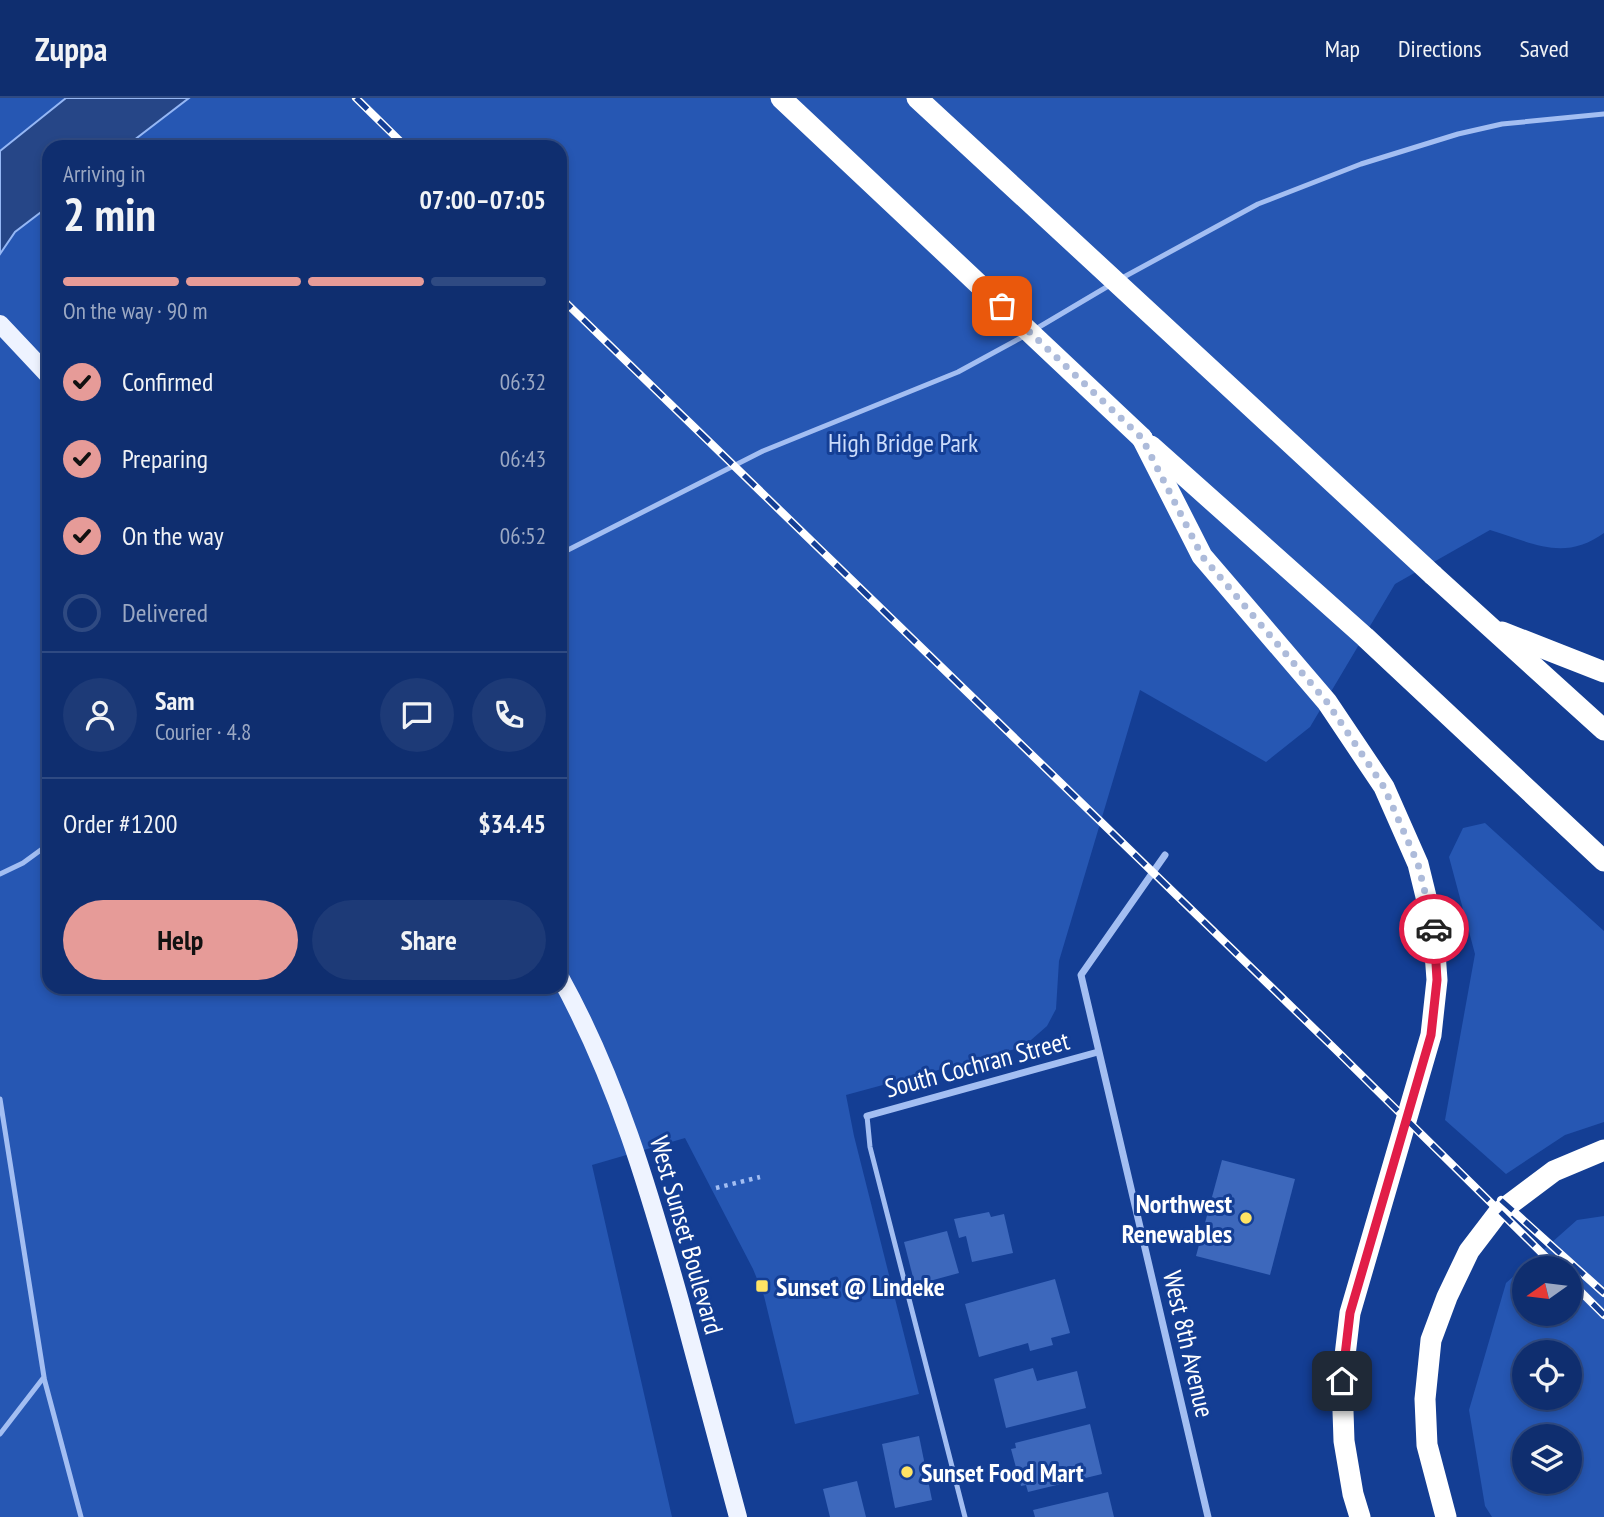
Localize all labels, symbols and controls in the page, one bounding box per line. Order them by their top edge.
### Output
text: Zuppa [35,27,107,70]
text: Map [1325,33,1360,64]
text: Directions [1398,33,1482,64]
text: Saved [1520,33,1569,64]
text: Arriving in [63,159,145,188]
text: 07:00–07:05 [419,183,546,216]
text: 2 min [63,184,156,244]
pin [972,276,1032,336]
icon: bag [983,287,1021,325]
text: On the way · 90 m [63,296,207,325]
icon: check [63,363,101,401]
text: Confirmed [122,365,213,398]
text: 06:32 [500,367,546,396]
park label: High Bridge Park [828,426,978,459]
icon: check [63,440,101,478]
text: Preparing [122,442,208,475]
text: 06:43 [500,444,546,473]
icon: check [63,517,101,555]
text: On the way [122,519,224,552]
text: 06:52 [500,521,546,550]
text: Delivered [122,596,208,629]
button: person [63,678,137,752]
button: chat [380,678,454,752]
button: phone [472,678,546,752]
text: Sam [155,684,194,717]
text: Courier · 4.8 [155,717,251,746]
text: Order #1200 [63,807,178,840]
text: $34.45 [478,807,546,840]
courier [1399,894,1469,964]
button: Help [63,900,298,980]
button: Share [312,900,546,980]
icon: car [1415,910,1453,948]
street label: South Cochran Street [881,1024,1073,1104]
street label: West Sunset Boulevard [643,1132,731,1338]
place label: Northwest Renewables [1122,1187,1232,1250]
marker: Northwest Renewables [1238,1210,1254,1226]
north arrow [1512,1256,1582,1326]
map controls [1512,1256,1582,1494]
street label: West 8th Avenue [1156,1267,1222,1421]
place label: Sunset @ Lindeke [776,1270,945,1303]
marker: Sunset @ Lindeke [754,1278,770,1294]
button: locate [1512,1340,1582,1410]
pin [1312,1351,1372,1411]
icon: home [1323,1362,1361,1400]
button: layers [1512,1424,1582,1494]
place label: Sunset Food Mart [921,1456,1084,1489]
marker: Sunset Food Mart [899,1464,915,1480]

